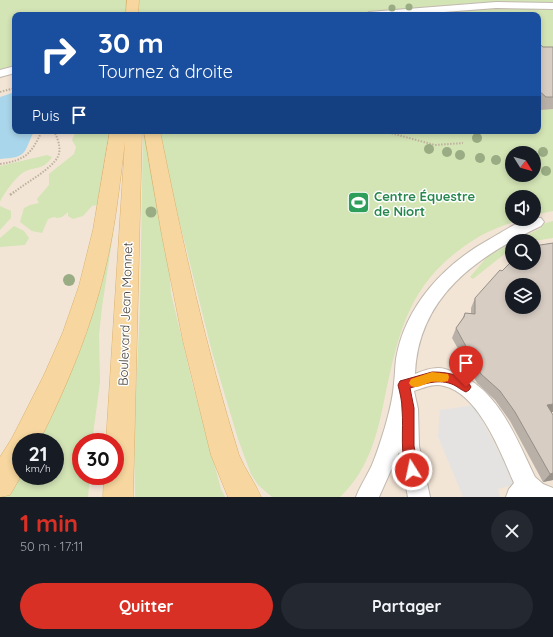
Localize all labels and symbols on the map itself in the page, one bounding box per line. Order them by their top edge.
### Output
north arrow [505,146,541,182]
place label: Centre Équestre de Niort [374,188,475,219]
sports icon: Centre Équestre de Niort [346,190,372,216]
street label: Boulevard Jean Monnet [114,242,136,386]
pin [449,346,483,387]
speed limit sign: 30 [72,433,124,485]
position arrow [391,449,433,491]

